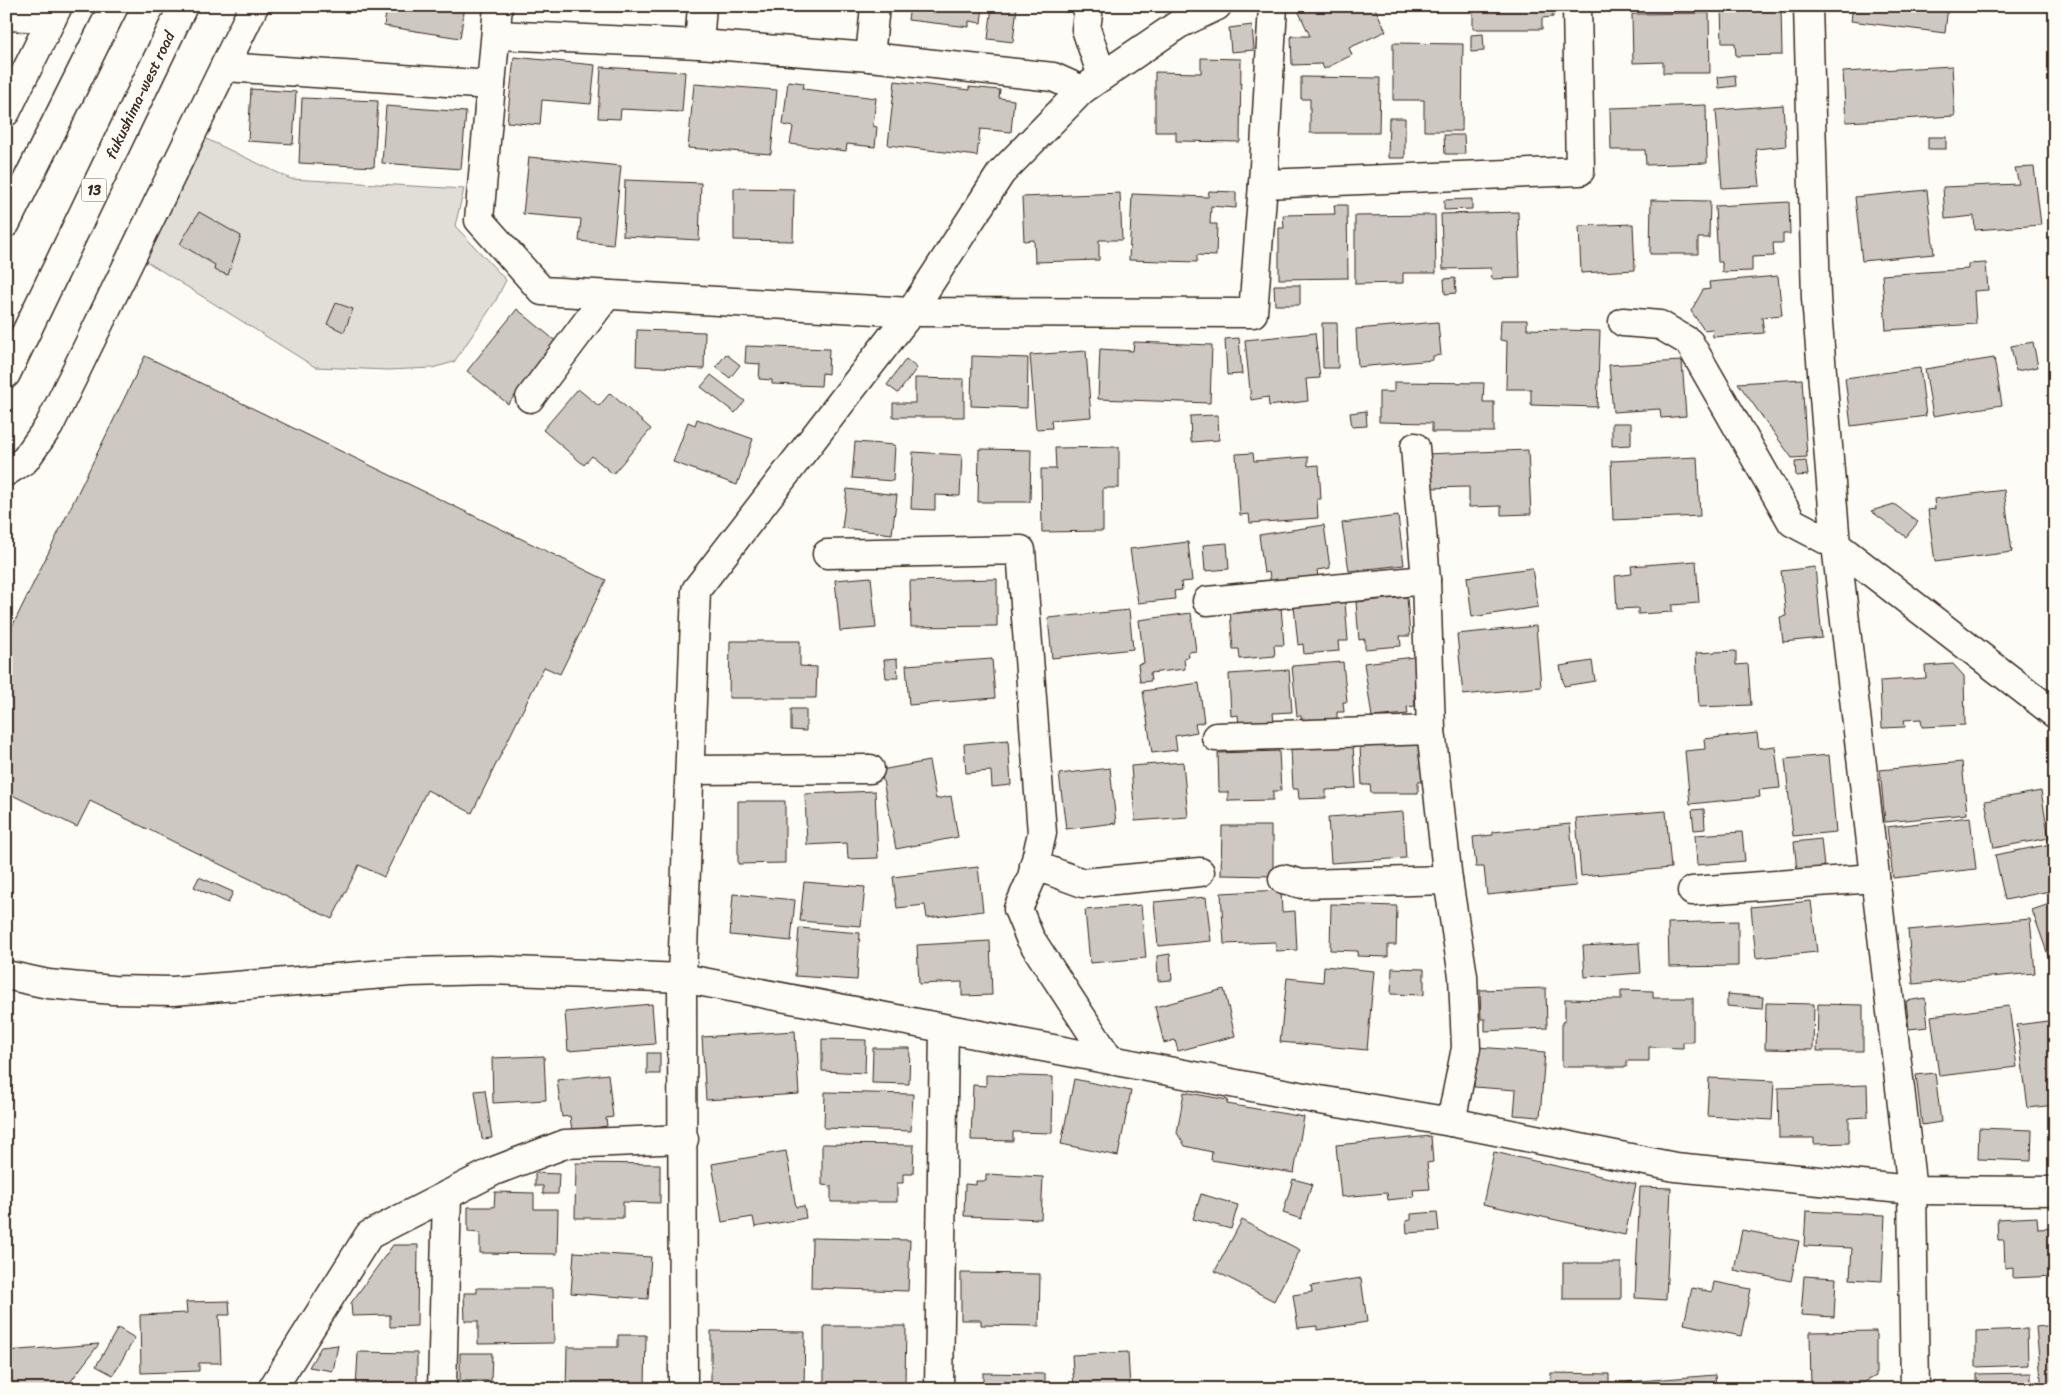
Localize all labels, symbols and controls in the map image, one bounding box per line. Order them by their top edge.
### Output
street label: fukushima-west road [98,26,183,163]
road number: 13 [82,178,106,202]

